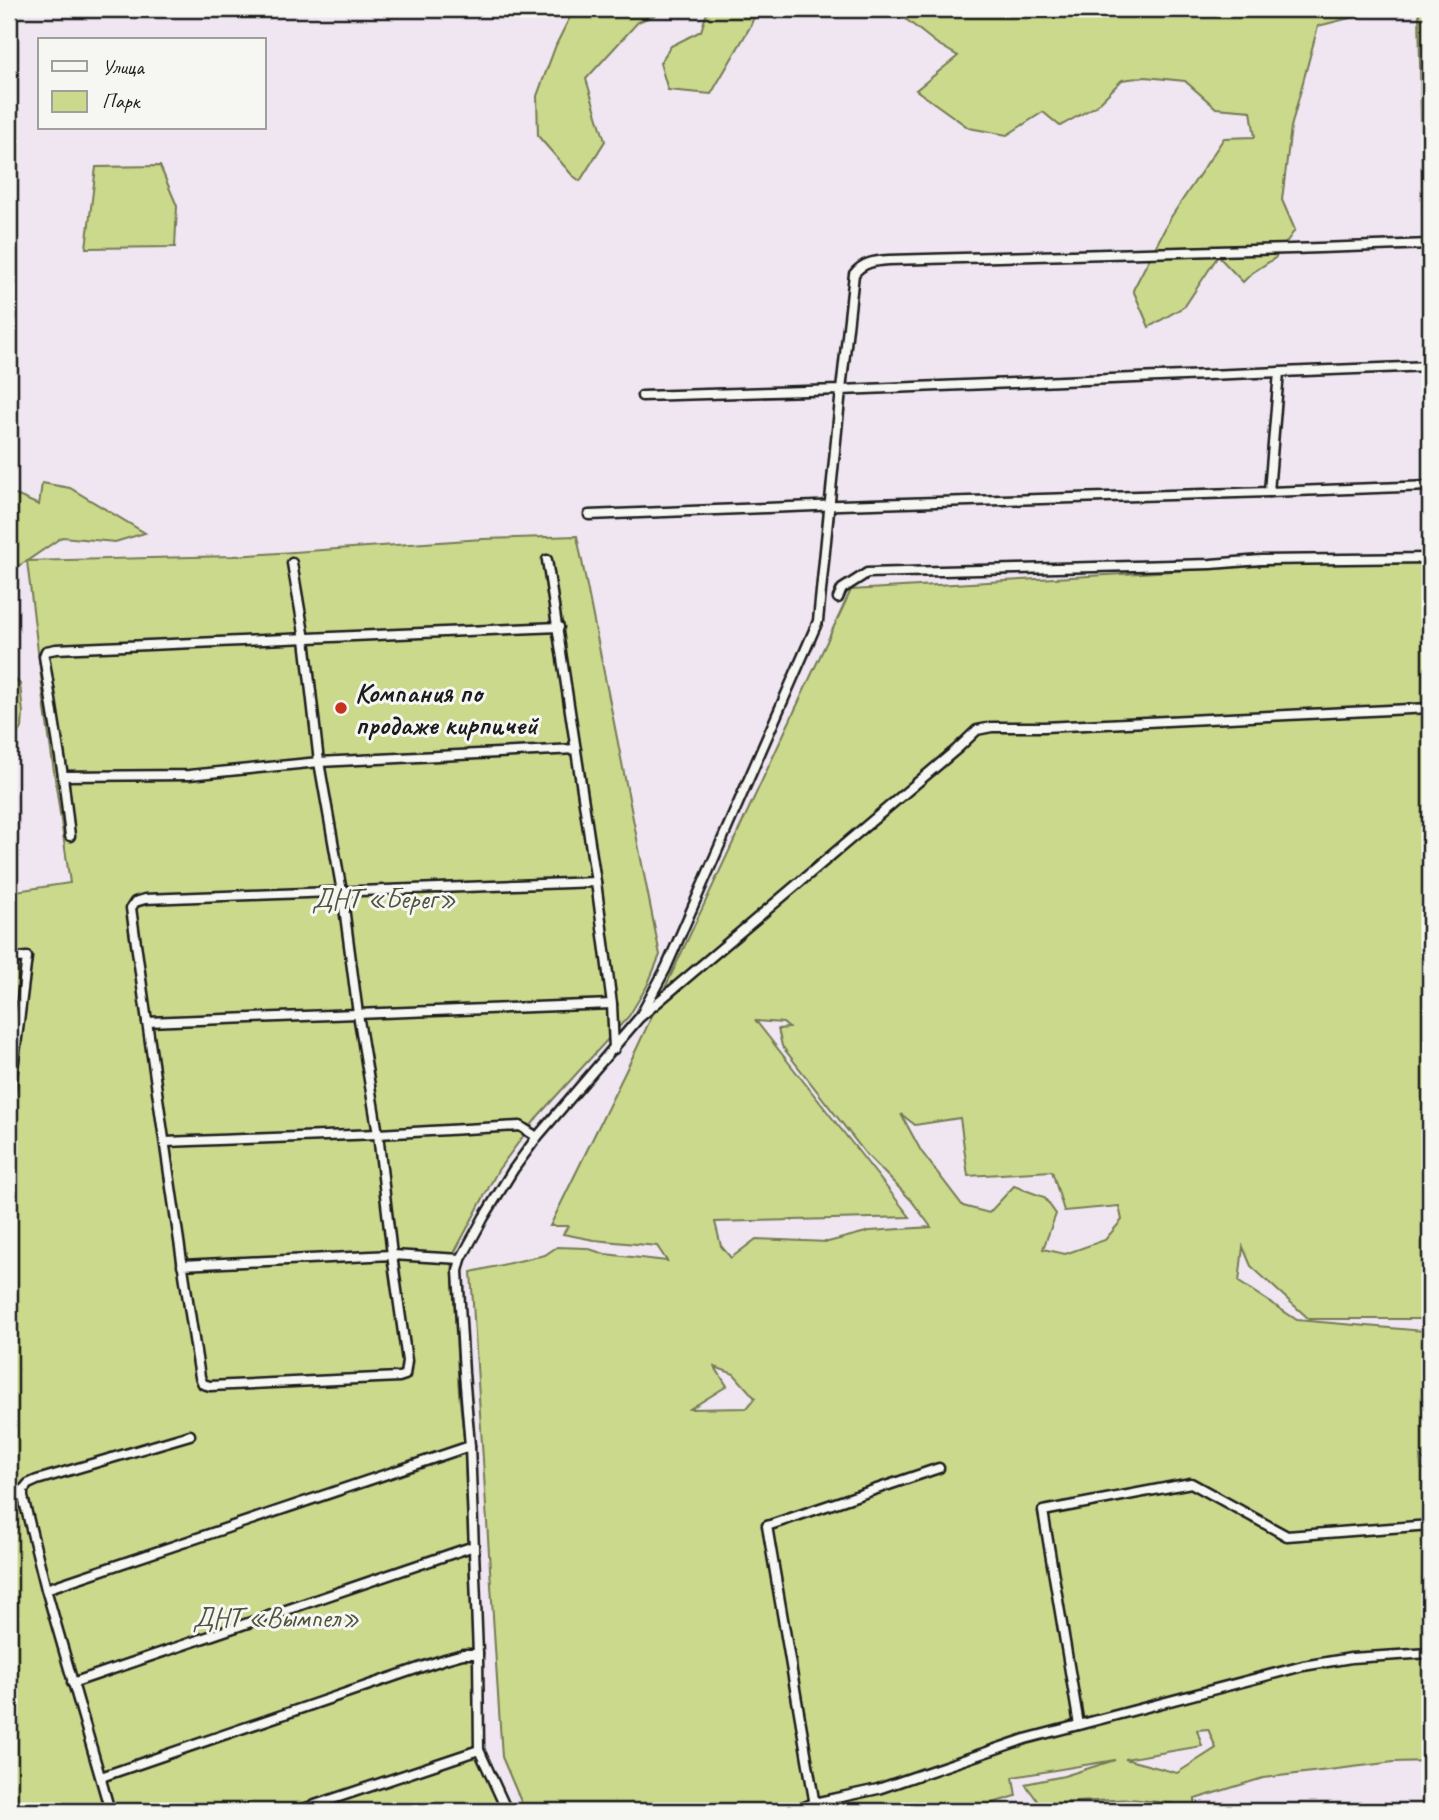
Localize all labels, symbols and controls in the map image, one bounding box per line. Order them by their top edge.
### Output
legend [38,38,266,130]
text: Улица [102,54,145,80]
text: Парк [102,88,142,114]
place label: Компания по продаже кирпичей [355,675,539,742]
marker: Компания по продаже кирпичей [333,700,349,716]
park label: ДНТ «Берег» [312,881,456,916]
park label: ДНТ «Вымпел» [192,1600,360,1635]

